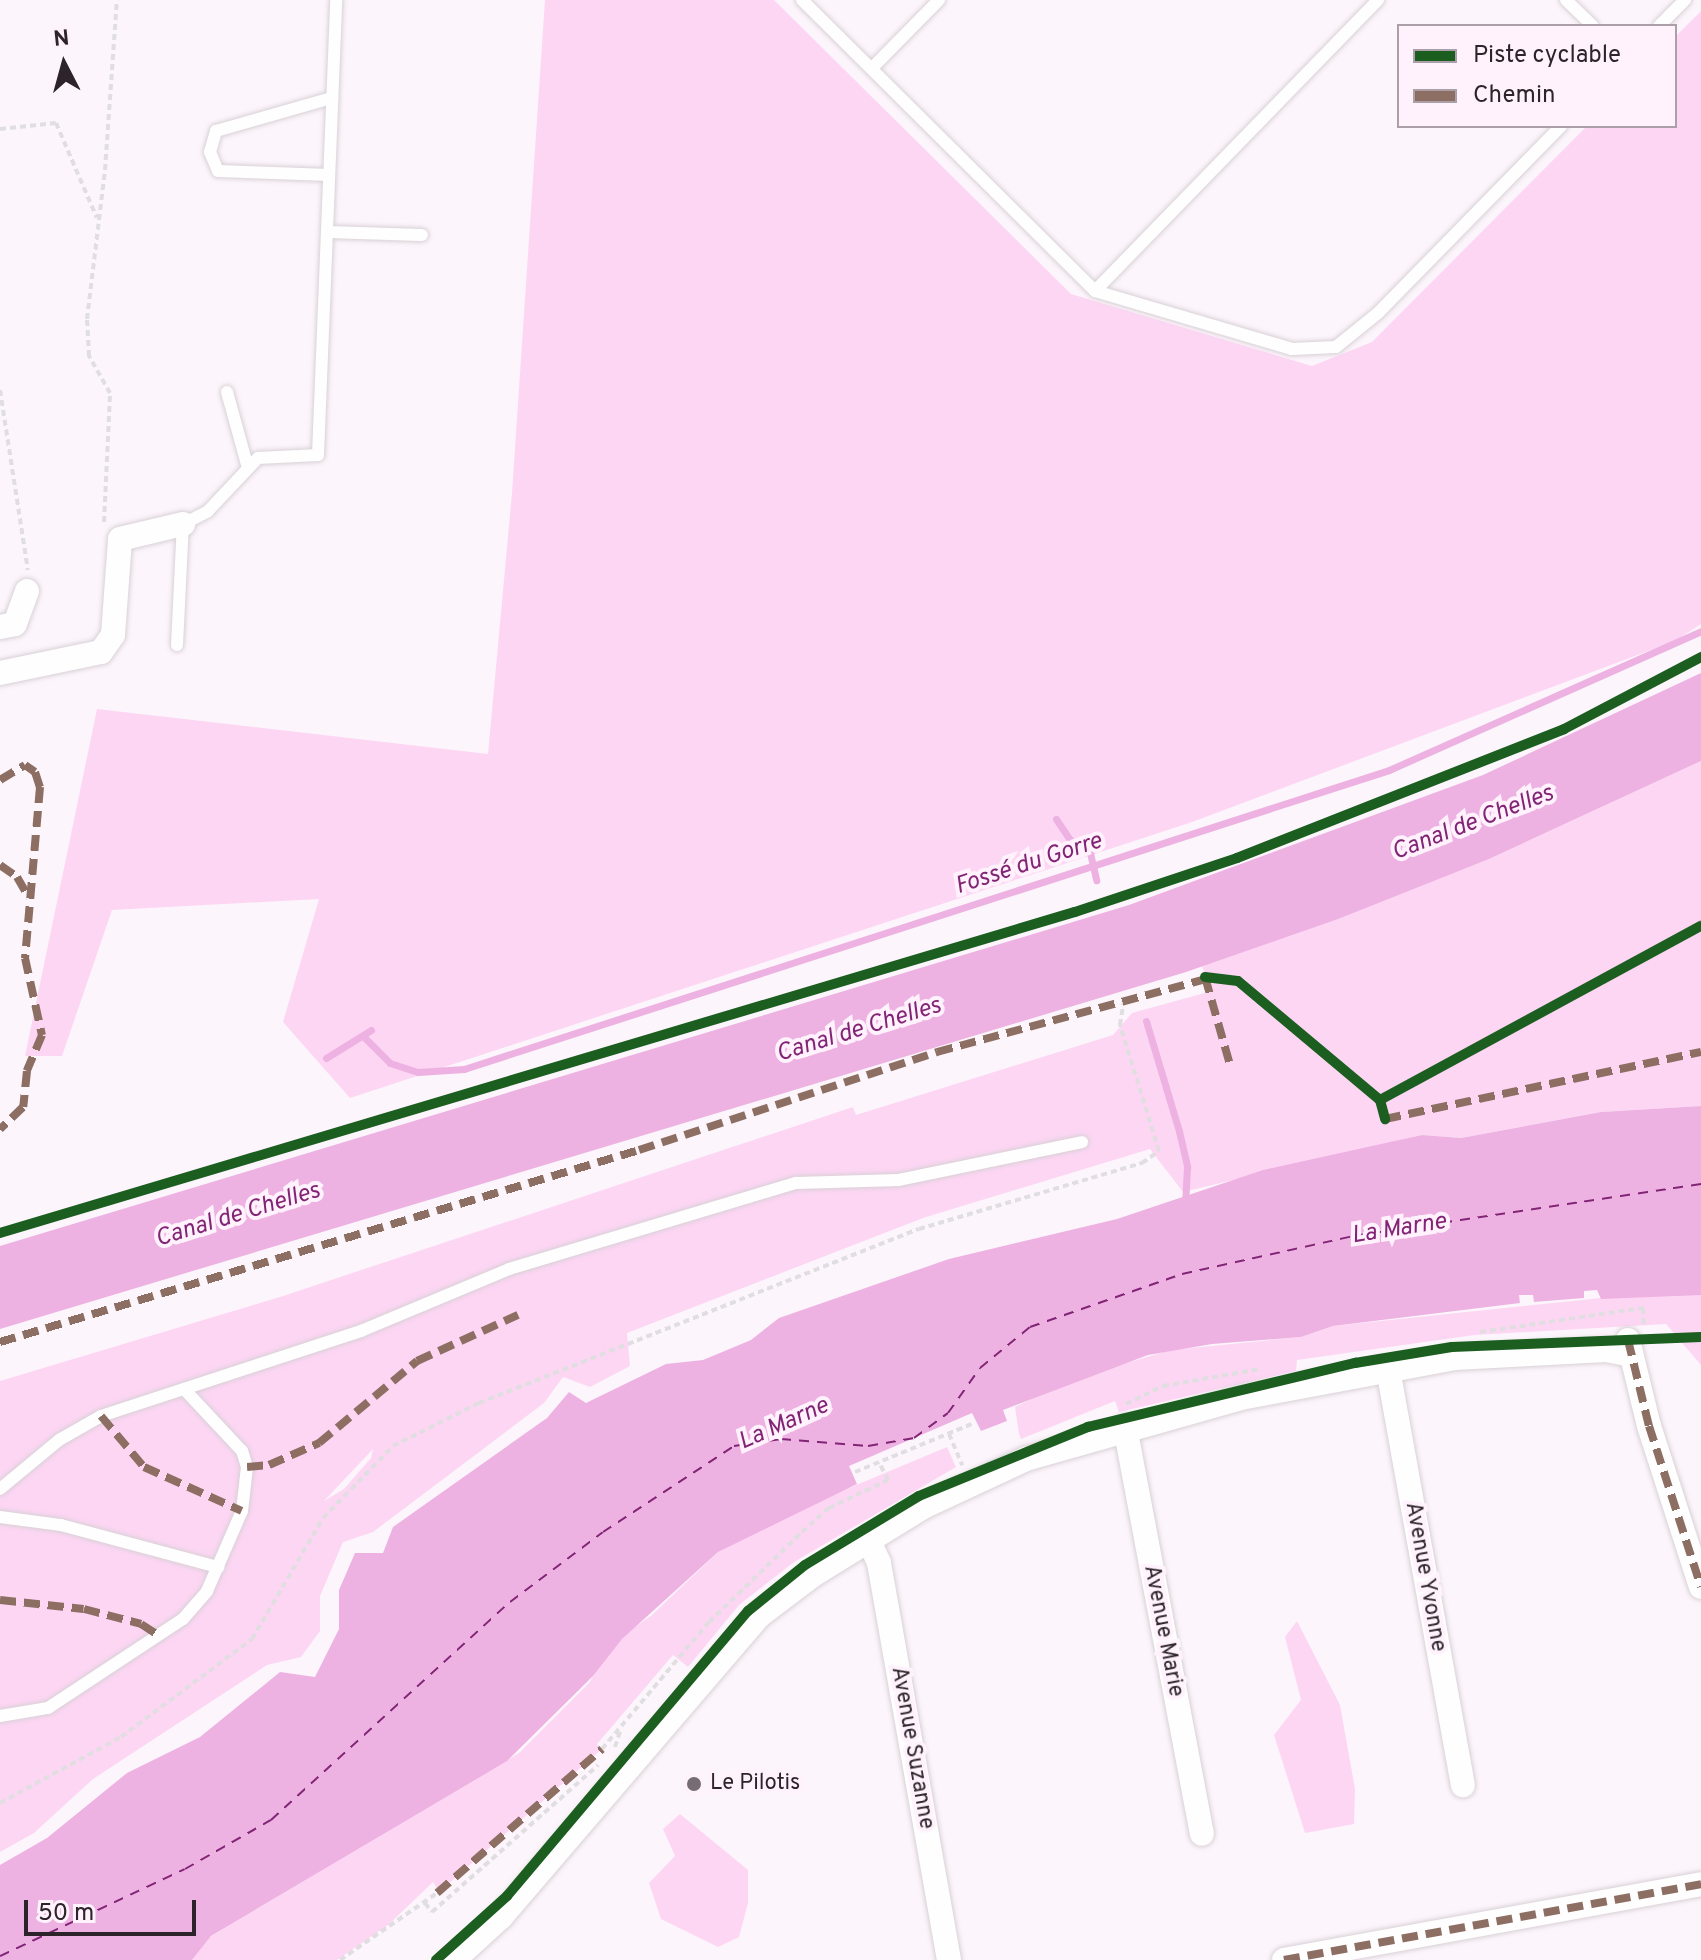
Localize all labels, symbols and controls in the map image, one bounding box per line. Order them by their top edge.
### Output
north arrow [24,24,104,104]
legend [1397,24,1677,128]
text: N [52,25,71,54]
text: Piste cyclable [1473,41,1621,71]
text: Chemin [1473,81,1556,111]
water label: Canal de Chelles [1388,780,1558,868]
water label: Fossé du Gorre [952,828,1106,902]
water label: Canal de Chelles [773,992,945,1070]
water label: Canal de Chelles [152,1177,324,1255]
water label: La Marne [1350,1208,1448,1252]
water label: La Marne [735,1392,833,1458]
street label: Avenue Yvonne [1399,1500,1451,1654]
street label: Avenue Marie [1137,1563,1189,1699]
street label: Avenue Suzanne [885,1665,939,1831]
place label: Le Pilotis [710,1771,800,1797]
marker: Le Pilotis [685,1775,703,1793]
scale bar [28,1884,200,1934]
text: 50 m [38,1899,94,1929]

